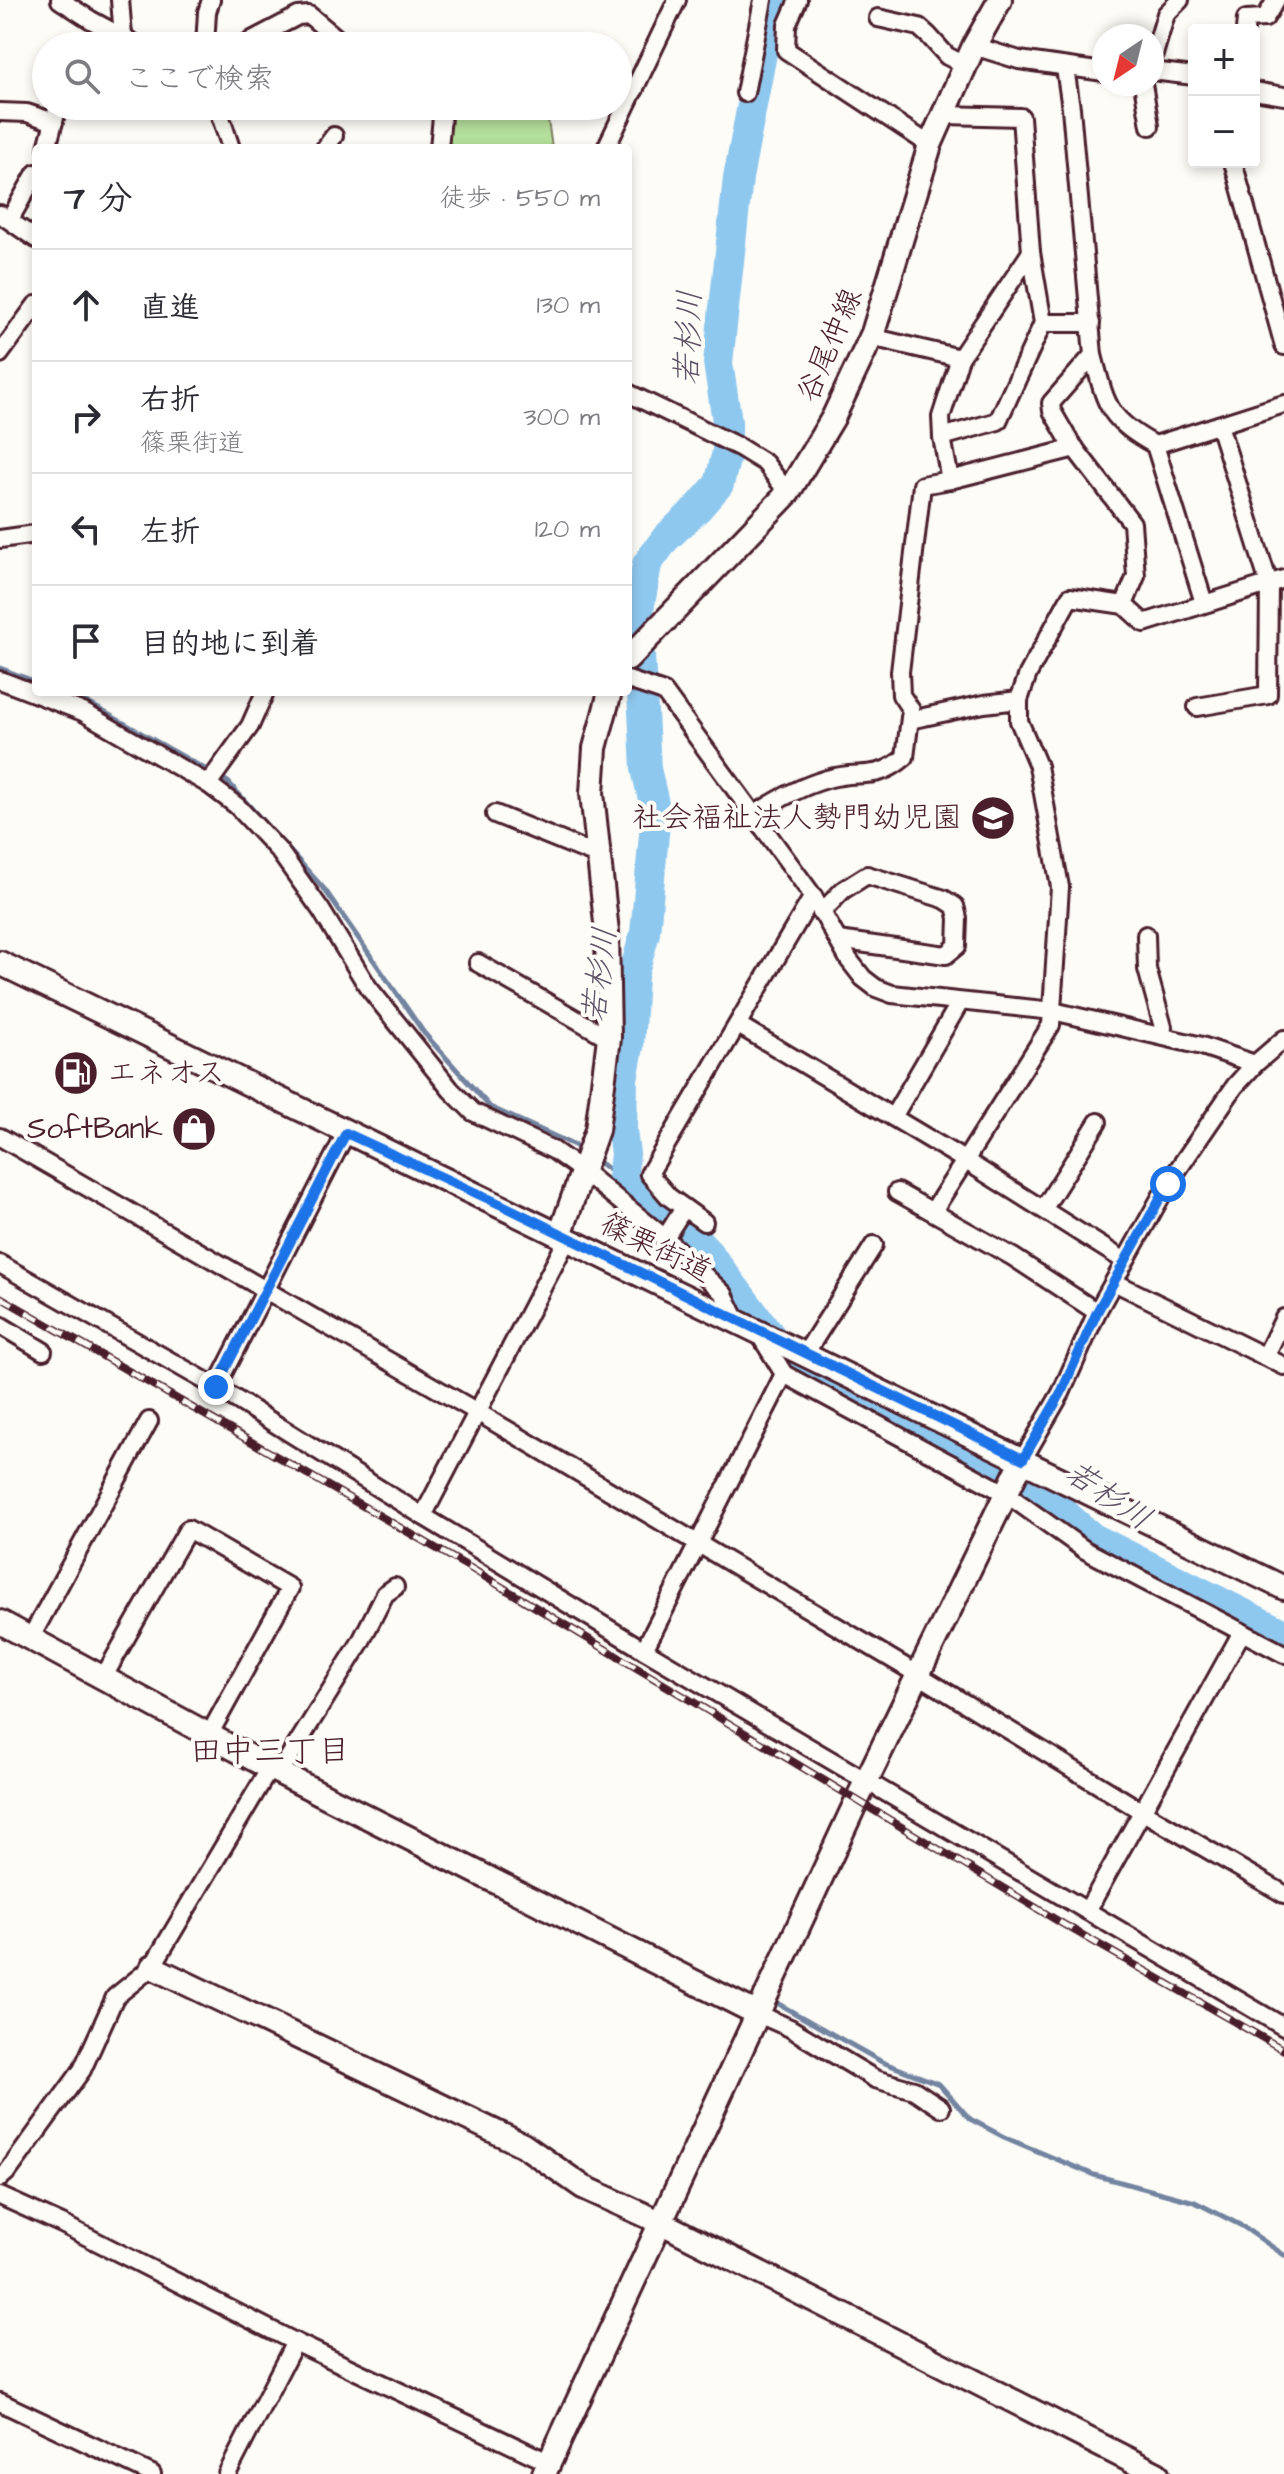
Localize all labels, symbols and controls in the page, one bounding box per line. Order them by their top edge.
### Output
north arrow [1092,24,1164,96]
map controls [1188,24,1260,168]
button: + [1188,24,1260,96]
search box [32,32,632,120]
icon: search [60,54,104,98]
text: ここで検索 [124,58,274,100]
button: − [1188,96,1260,168]
text: 7 分 [64,175,133,223]
text: 徒歩 · 550 m [440,180,600,216]
street label: 谷尾仲線 [787,282,873,408]
icon: ahead [64,283,108,327]
text: 直進 [140,287,200,329]
text: 130 m [536,287,600,323]
water label: 若杉川 [665,289,713,387]
text: 右折 [140,379,200,421]
icon: right [64,395,108,439]
text: 300 m [523,399,600,435]
text: 篠栗街道 [140,425,244,461]
icon: left [64,507,108,551]
text: 左折 [140,511,200,553]
text: 120 m [535,511,600,547]
icon: arrive [64,619,108,663]
text: 目的地に到着 [140,623,320,665]
school or university icon: 社会福祉法人勢門幼児園 [969,794,1017,842]
place label: 社会福祉法人勢門幼児園 [632,797,962,839]
water label: 若杉川 [572,925,628,1025]
fuel station icon: エネオス [52,1049,100,1097]
place label: エネオス [107,1052,225,1094]
shop icon: SoftBank [170,1105,218,1153]
place label: SoftBank [27,1108,163,1150]
route start [1150,1166,1186,1202]
street label: 篠栗街道 [593,1203,719,1293]
route end [198,1369,234,1405]
water label: 若杉川 [1056,1451,1160,1541]
district label: 田中三丁目 [190,1729,350,1774]

